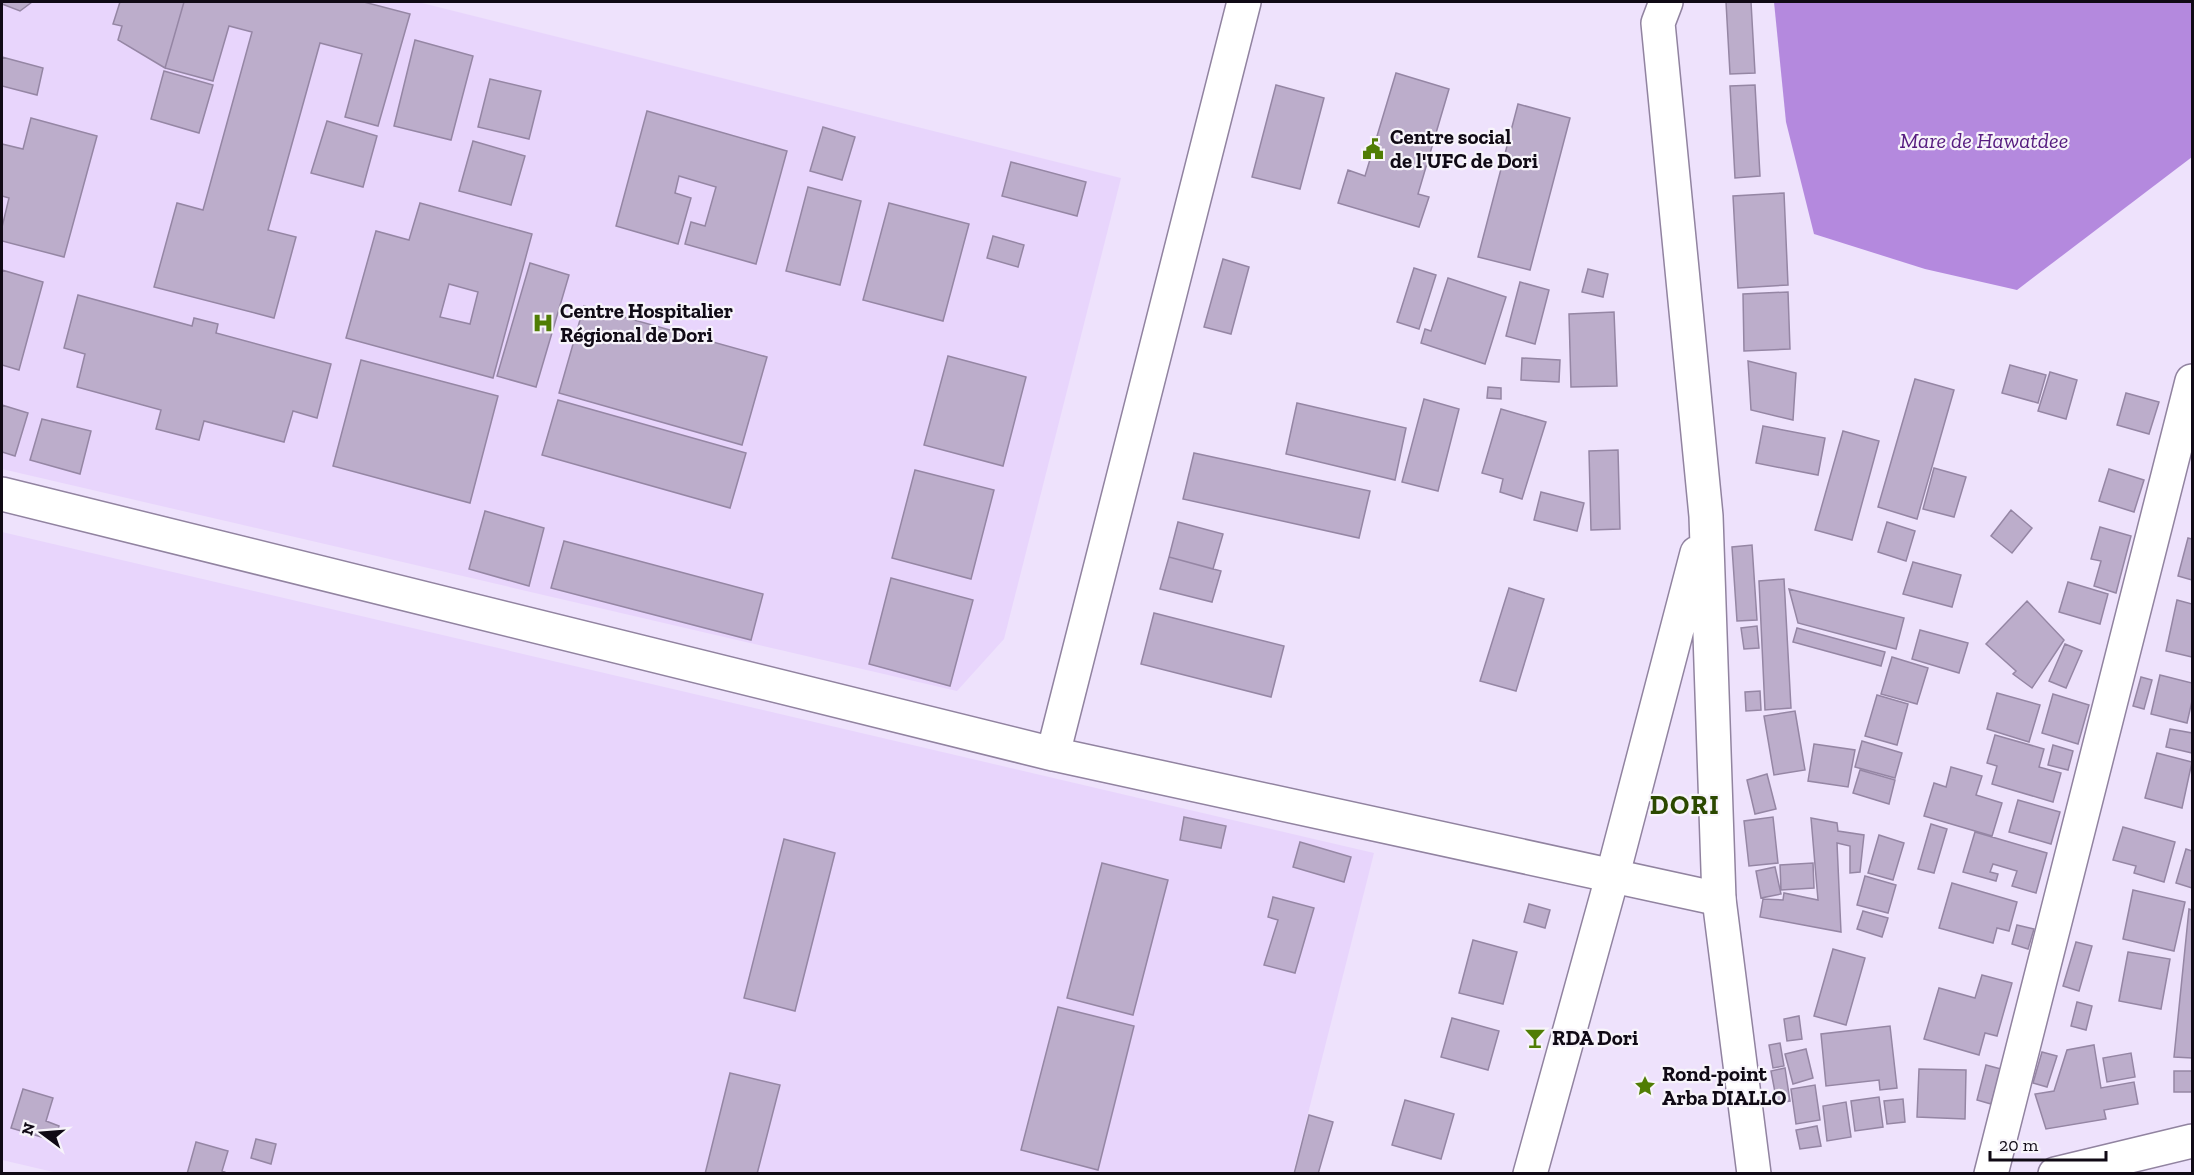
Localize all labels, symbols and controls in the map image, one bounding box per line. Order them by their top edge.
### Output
place label: Centre social de l'UFC de Dori [1390,124,1538,173]
water label: Mare de Hawatdee [1900,127,2068,154]
public building icon: Centre social de l'UFC de Dori [1361,137,1385,161]
place label: Centre Hospitalier Régional de Dori [560,298,733,347]
hospital icon: Centre Hospitalier Régional de Dori [531,311,555,335]
district label: DORI [1650,789,1720,821]
place label: RDA Dori [1552,1025,1638,1050]
bar icon: RDA Dori [1523,1026,1547,1050]
place label: Rond-point Arba DIALLO [1662,1061,1787,1110]
place icon: Rond-point Arba DIALLO [1633,1074,1657,1098]
north arrow [12,1103,72,1163]
text: N [17,1121,39,1137]
scale bar [1990,1124,2106,1162]
text: 20 m [1999,1134,2039,1156]

